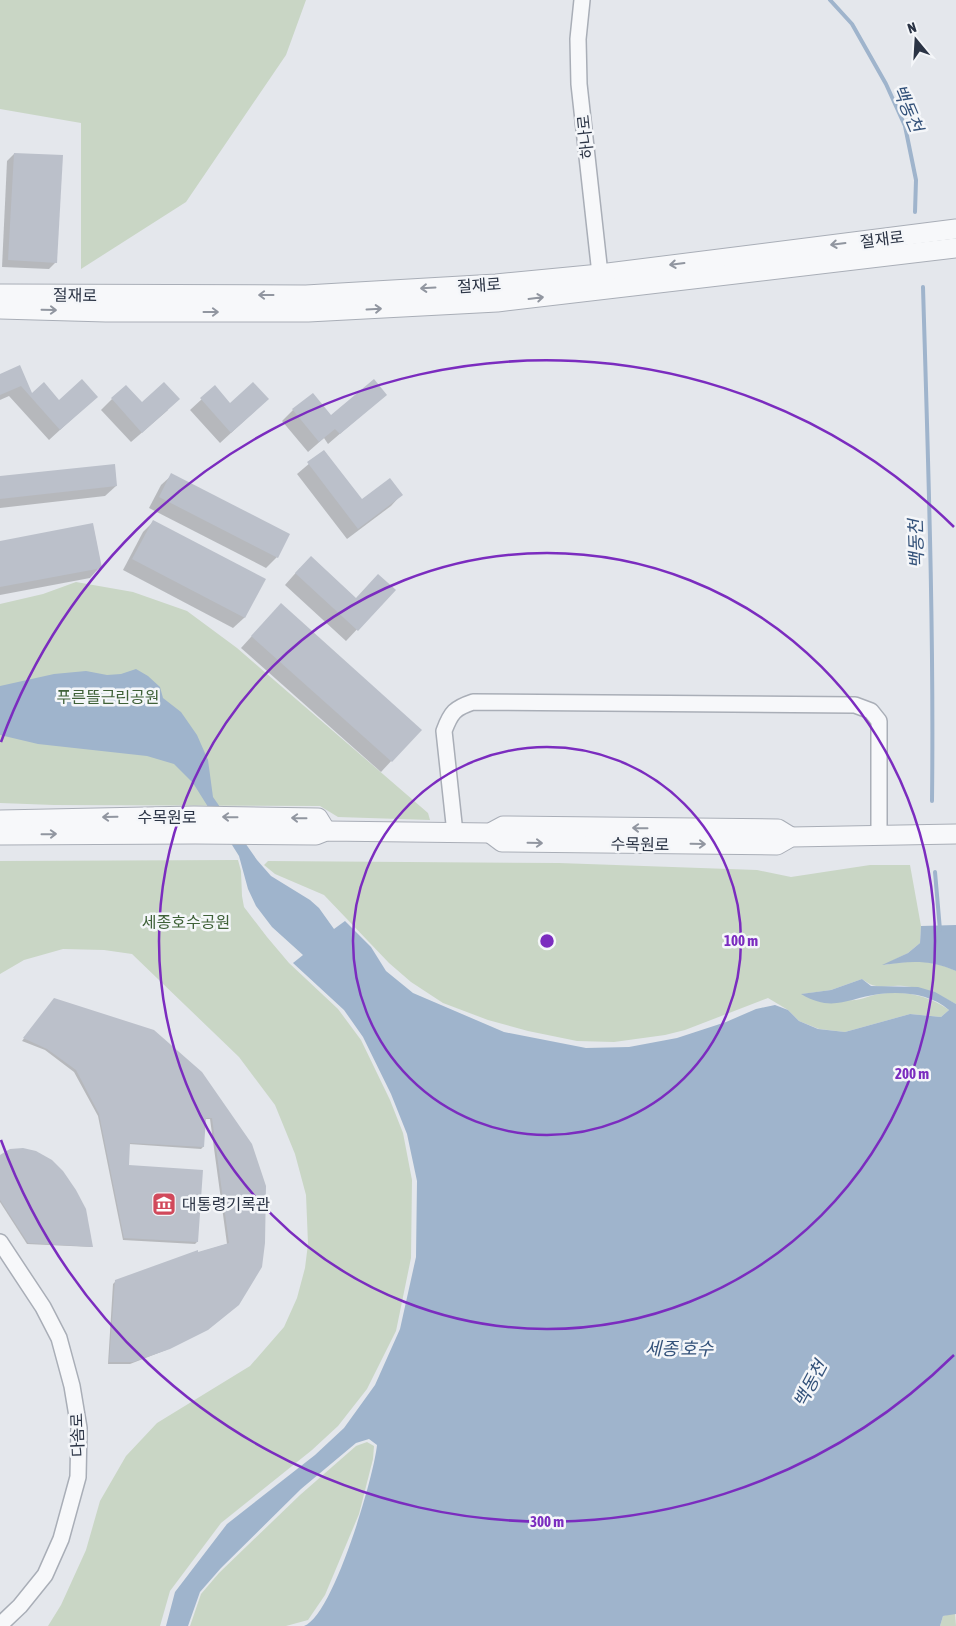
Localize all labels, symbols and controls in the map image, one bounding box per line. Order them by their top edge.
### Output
north arrow [891,15,941,65]
text: N [906,19,918,37]
water label: 백동천 [889,81,928,137]
street label: 하나로 [574,114,596,160]
street label: 절재로 [859,227,905,251]
one-way arrow [830,239,846,249]
one-way arrow [669,259,685,269]
street label: 절재로 [456,274,502,296]
one-way arrow [420,283,436,292]
street label: 절재로 [53,286,98,304]
one-way arrow [258,290,274,300]
one-way arrow [527,293,543,303]
one-way arrow [365,304,381,313]
one-way arrow [40,306,56,315]
one-way arrow [202,307,219,317]
water label: 백동천 [905,516,927,569]
park label: 푸른뜰근린공원 [56,688,160,706]
street label: 수목원로 [138,808,197,826]
one-way arrow [103,812,119,822]
one-way arrow [222,812,238,822]
one-way arrow [291,813,308,823]
one-way arrow [632,823,648,833]
one-way arrow [40,829,56,839]
street label: 수목원로 [610,834,670,854]
one-way arrow [526,838,543,848]
one-way arrow [689,840,705,849]
park label: 세종호수공원 [142,913,230,931]
centre of rings [538,932,556,950]
text: 100 m [724,932,758,949]
text: 200 m [895,1065,929,1082]
museum icon: 대통령기록관 [151,1191,177,1217]
place label: 대통령기록관 [182,1195,271,1213]
water label: 세종 호수 [645,1338,715,1359]
water label: 백동천 [789,1355,832,1411]
street label: 다솜로 [67,1412,87,1457]
text: 300 m [530,1513,564,1530]

